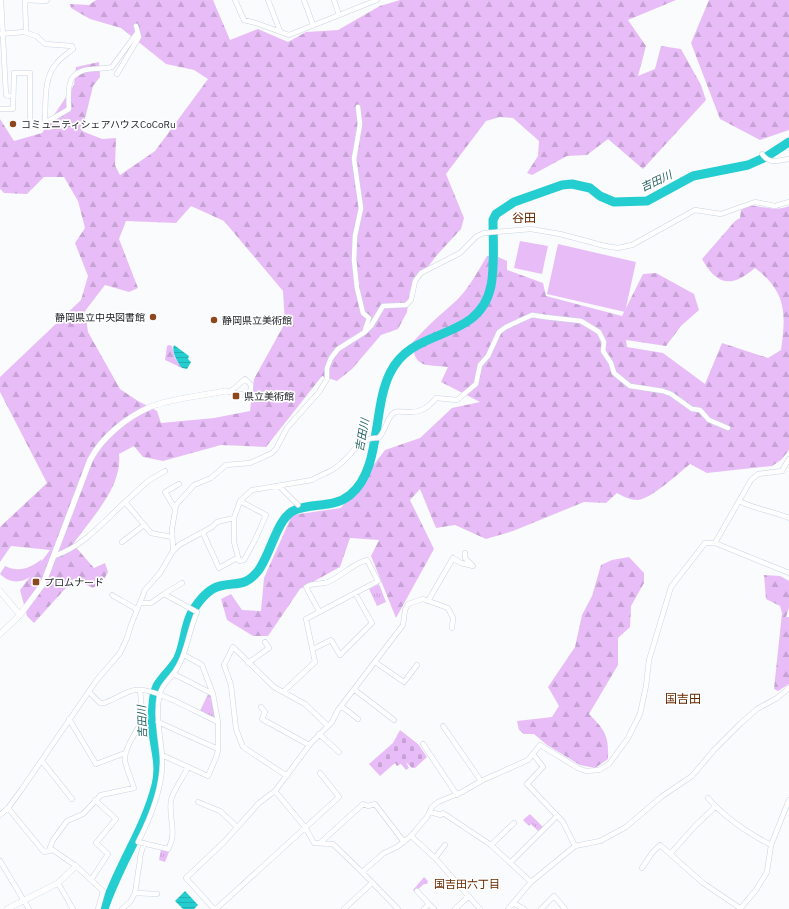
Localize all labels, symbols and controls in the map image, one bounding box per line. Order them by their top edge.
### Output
place label: コミュニティシェアハウスCoCoRu [21,118,176,131]
marker: コミュニティシェアハウスCoCoRu [8,119,18,129]
water label: 吉田川 [638,167,675,194]
district label: 谷田 [512,210,536,225]
place label: 静岡県立中央図書館 [55,311,145,324]
marker: 静岡県立中央図書館 [148,312,158,322]
place label: 静岡県立美術館 [222,314,292,327]
marker: 静岡県立美術館 [209,315,219,325]
place label: 県立美術館 [244,390,294,403]
marker: 県立美術館 [231,391,241,401]
water label: 吉田川 [352,417,372,452]
place label: プロムナード [44,576,104,589]
marker: プロムナード [31,577,41,587]
district label: 国吉田 [665,691,701,706]
water label: 吉田川 [134,704,150,739]
district label: 国吉田六丁目 [434,877,500,891]

